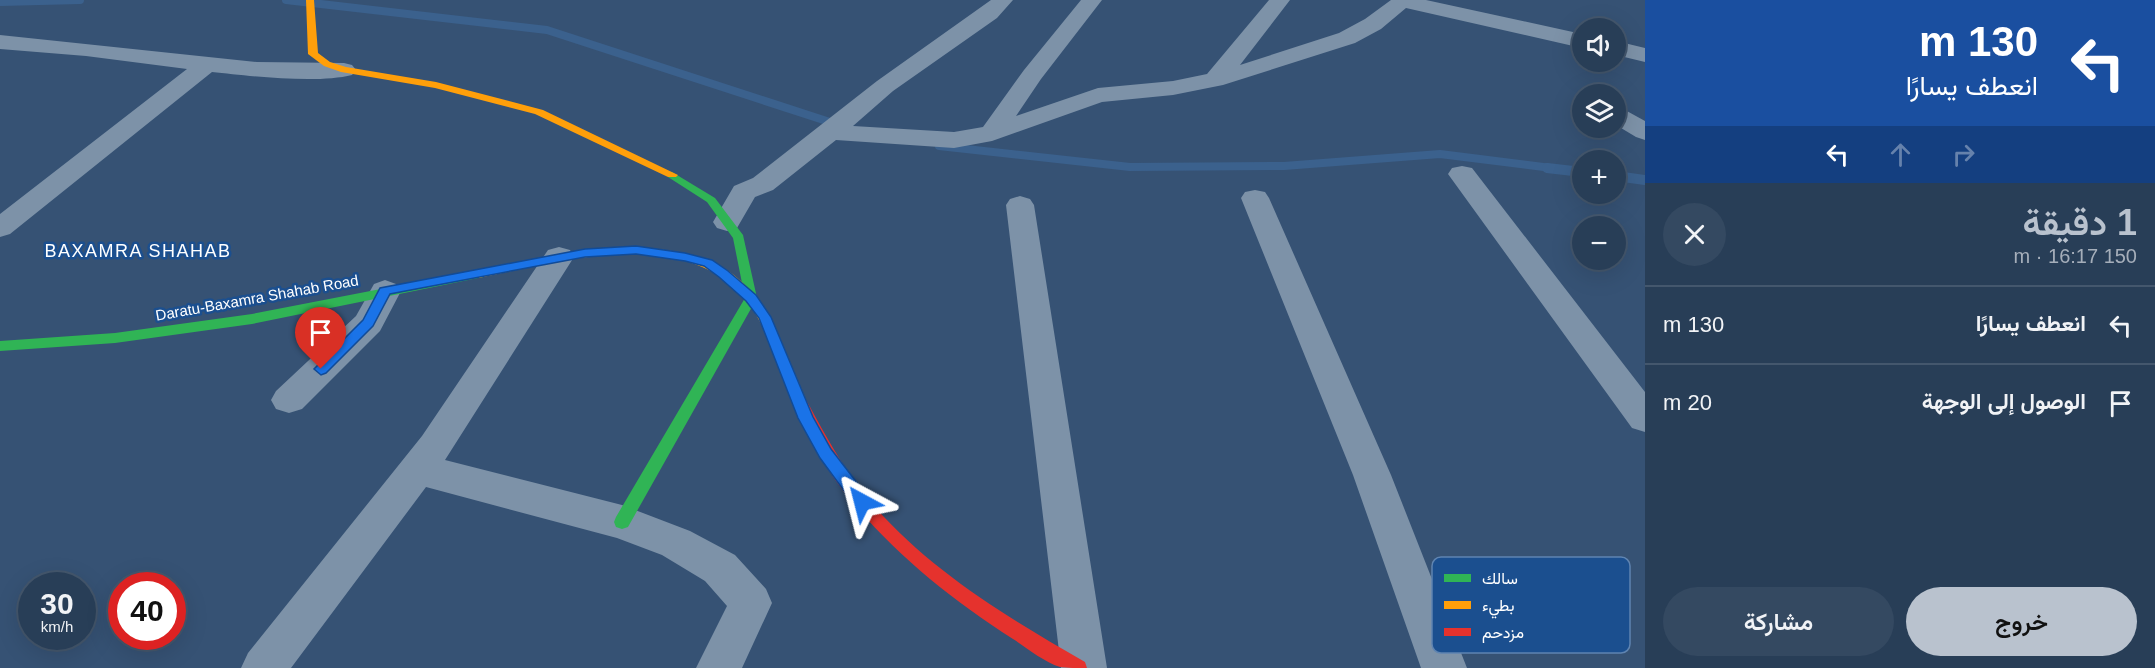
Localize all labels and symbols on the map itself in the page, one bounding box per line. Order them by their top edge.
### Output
district label: BAXAMRA SHAHAB [44,241,232,261]
street label: Daratu-Baxamra Shahab Road [154,271,360,324]
pin [295,307,346,369]
position arrow [830,470,894,534]
legend [1432,557,1630,653]
text: سالك [1482,570,1518,587]
speed limit sign: 40 [108,572,186,650]
text: بطيء [1482,597,1514,619]
text: مزدحم [1482,624,1524,643]

